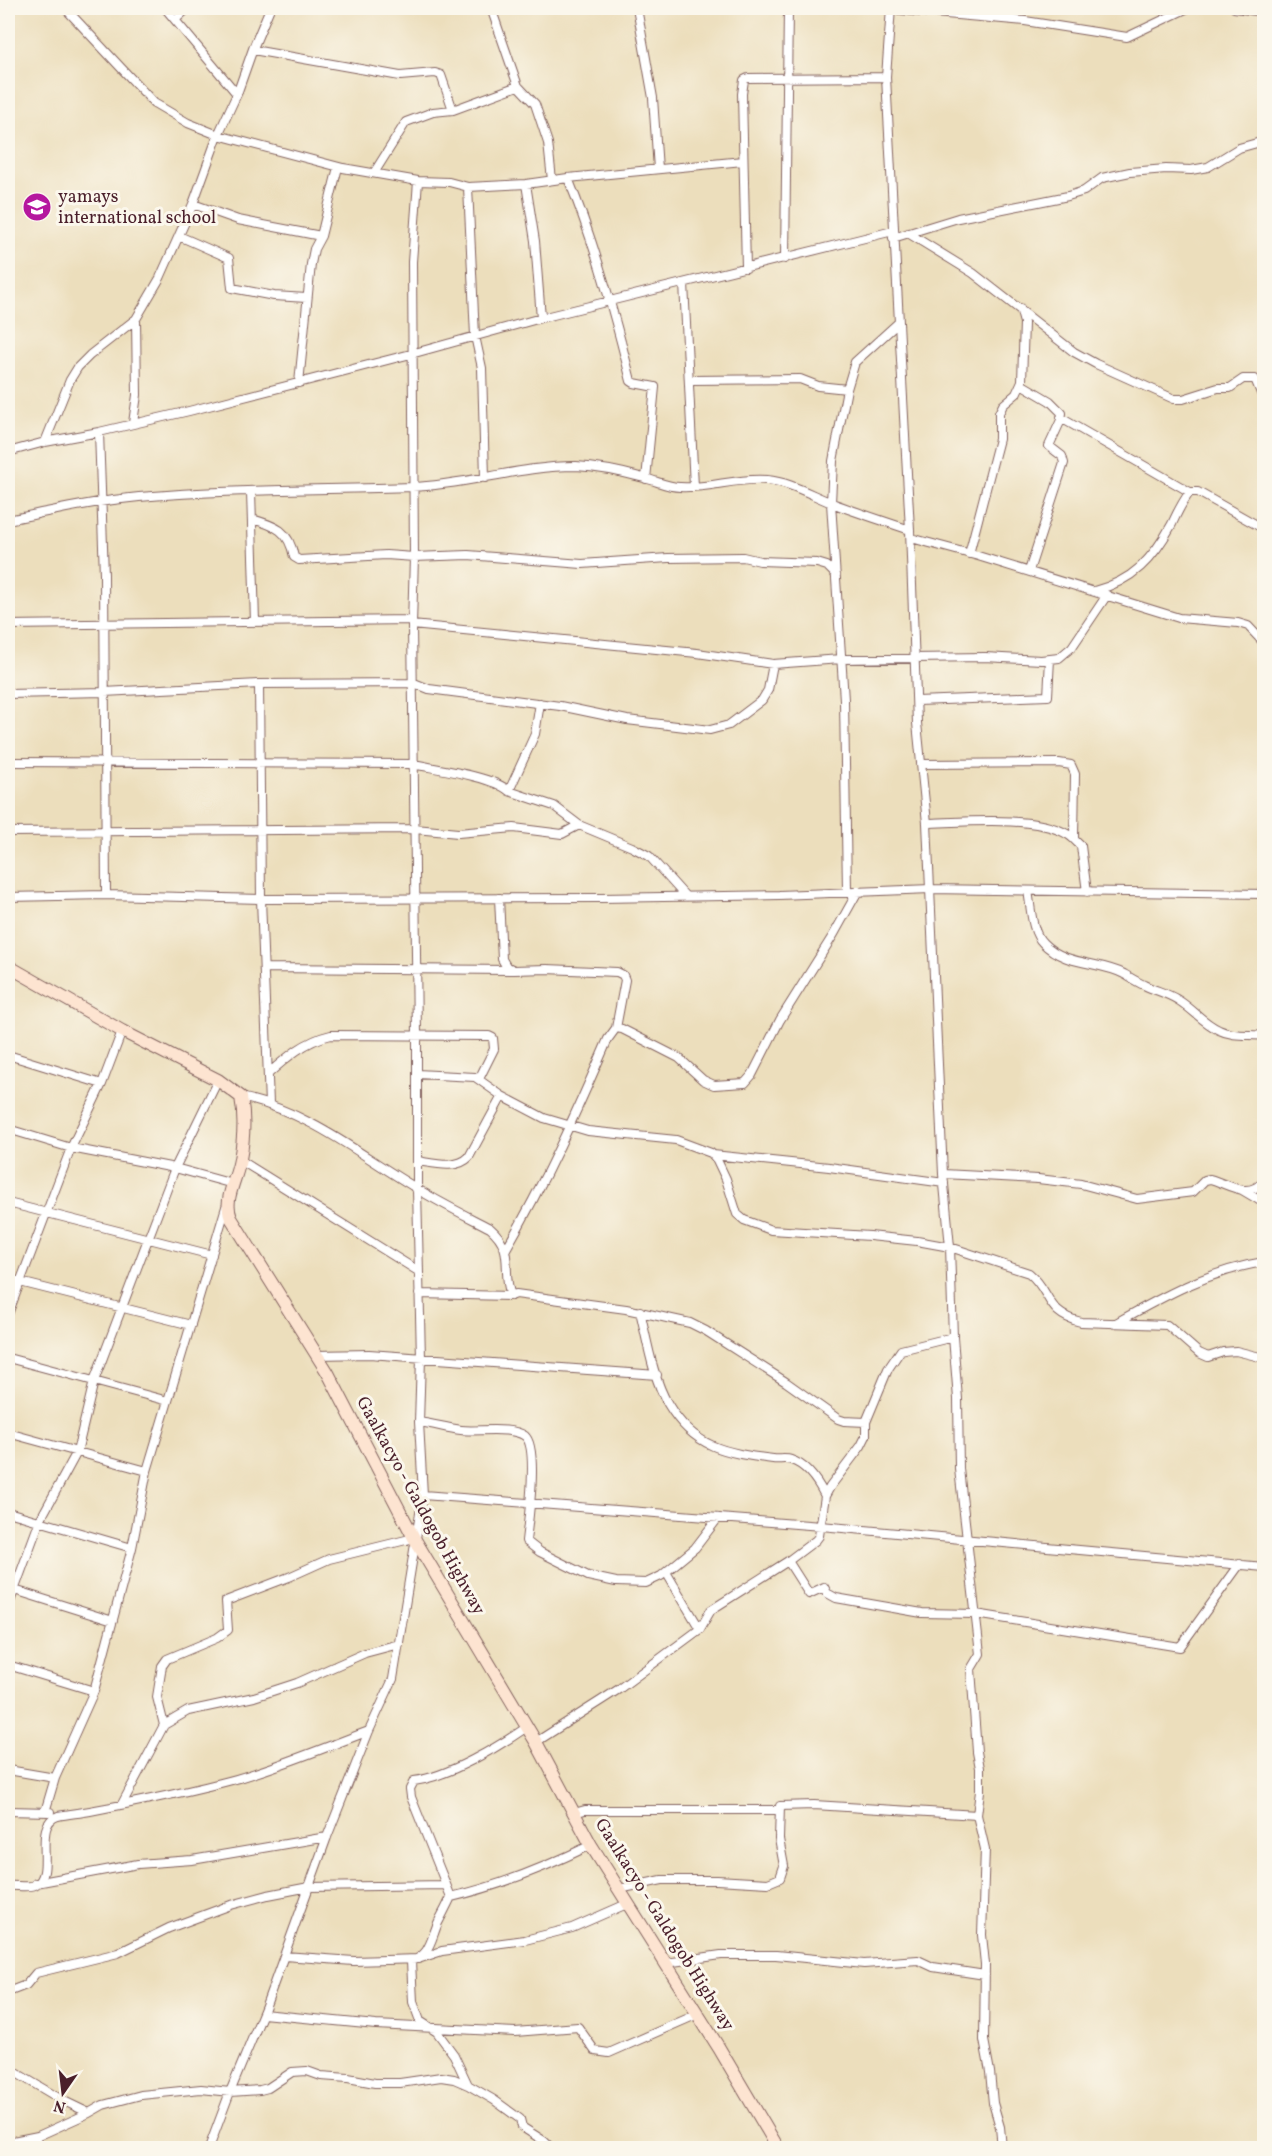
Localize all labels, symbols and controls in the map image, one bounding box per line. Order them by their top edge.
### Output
place label: yamays international school [58,185,216,231]
school or university icon: yamays international school [21,191,53,223]
street label: Gaalkacyo - Galdogob Highway [349,1392,491,1620]
street label: Gaalkacyo - Galdogob Highway [588,1814,740,2036]
north arrow [33,2063,93,2123]
text: N [51,2093,68,2118]

